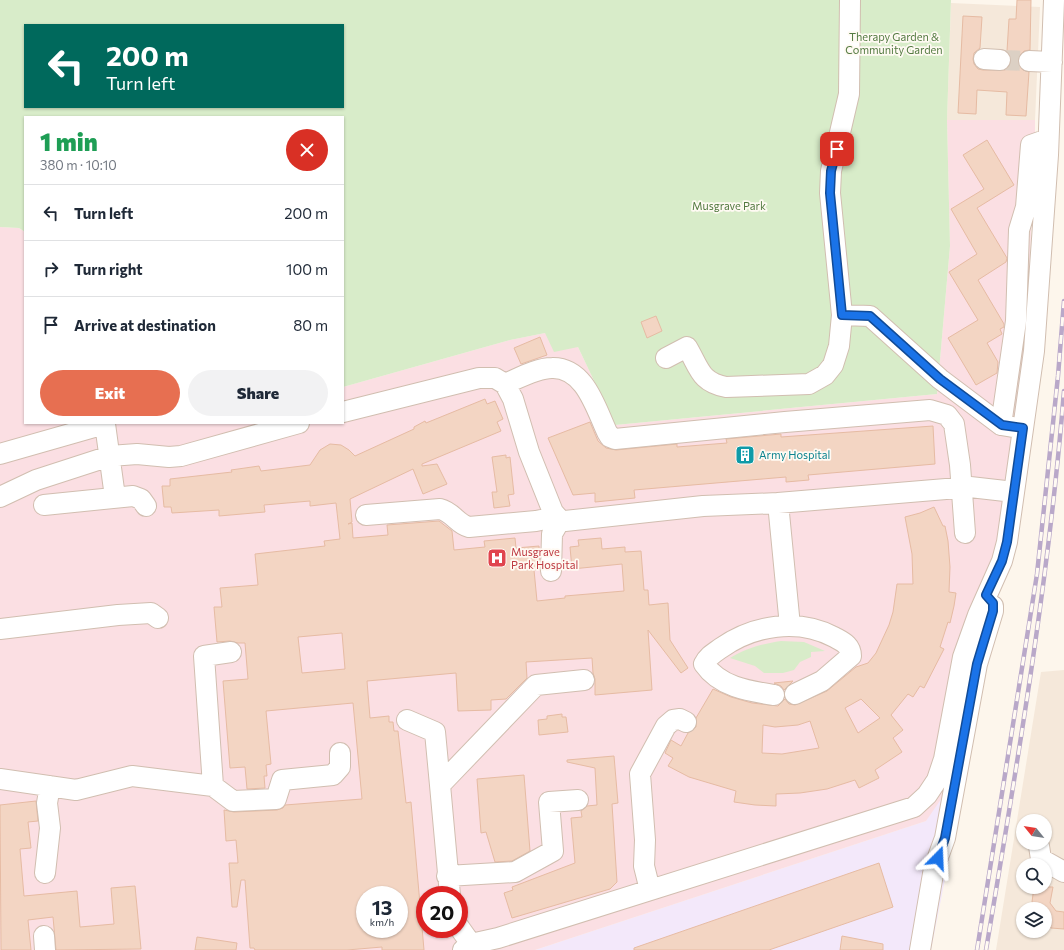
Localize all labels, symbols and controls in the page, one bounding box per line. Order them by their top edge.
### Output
park label: Therapy Garden & Community Garden [845,30,943,56]
text: 200 m [106,38,189,72]
icon: left [40,40,92,92]
text: Turn left [106,72,175,94]
text: 1 min [40,127,98,156]
button: close [286,129,328,171]
pin [820,132,854,166]
icon: arrive [826,138,848,160]
text: 380 m · 10:10 [40,157,117,173]
park label: Musgrave Park [692,199,766,212]
icon: left [40,202,62,224]
text: Turn left [74,204,133,222]
text: 200 m [284,204,328,222]
icon: right [40,258,62,280]
text: Turn right [74,260,143,278]
text: 100 m [286,260,328,278]
icon: arrive [40,314,62,336]
text: Arrive at destination [74,316,216,334]
text: 80 m [293,316,328,334]
button: Exit [40,370,180,416]
button: Share [188,370,328,416]
building icon: Army Hospital [734,444,756,466]
place label: Army Hospital [759,448,830,461]
place label: Musgrave Park Hospital [511,545,578,571]
hospital icon: Musgrave Park Hospital [486,547,508,569]
north arrow [1016,814,1052,850]
map controls [1016,814,1052,938]
position arrow [917,837,959,879]
button: search [1016,858,1052,894]
speed limit sign: 20 [416,886,468,938]
text: 13 [372,895,392,919]
button: layers [1016,902,1052,938]
text: km/h [370,916,394,928]

